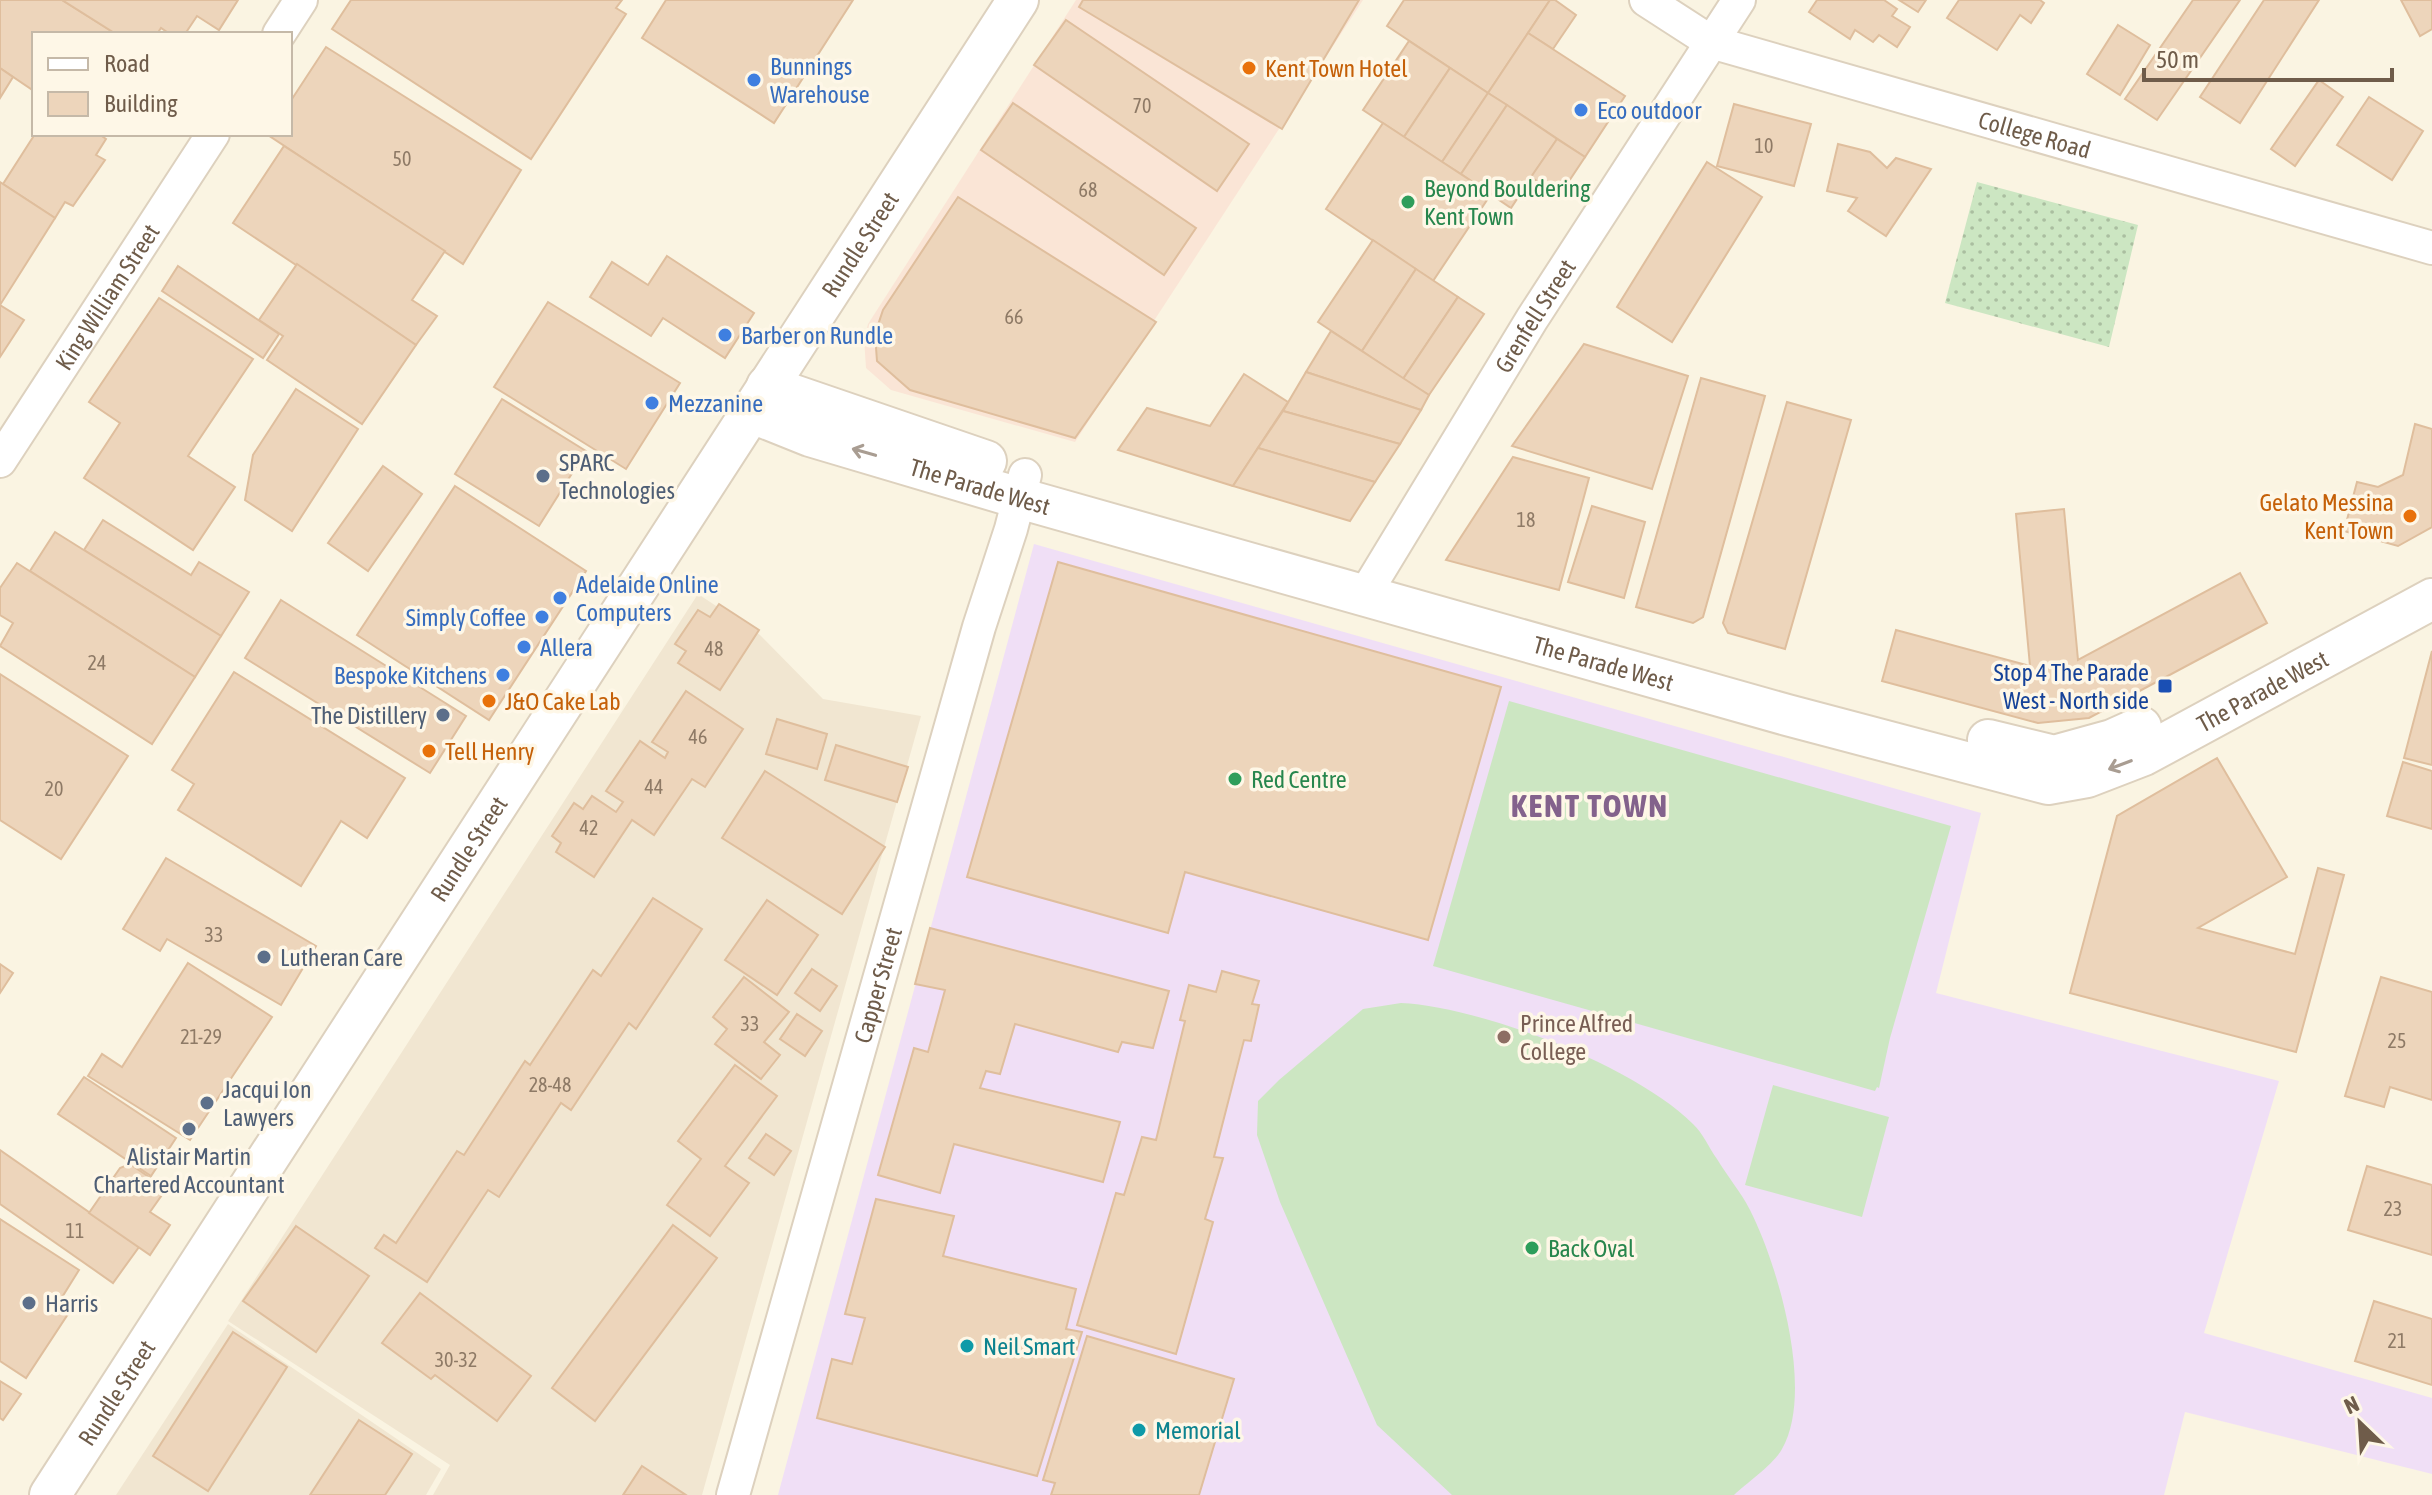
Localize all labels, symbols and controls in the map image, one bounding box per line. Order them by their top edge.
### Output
legend [32,32,292,136]
scale bar [2144,32,2392,82]
text: 50 m [2156,46,2199,73]
text: Road [104,50,150,77]
place label: Bunnings Warehouse [770,53,870,108]
place label: Kent Town Hotel [1265,55,1408,82]
marker: Kent Town Hotel [1240,59,1258,77]
marker: Bunnings Warehouse [745,71,763,89]
text: Building [104,90,178,117]
house number: 70 [1133,94,1151,117]
place label: Eco outdoor [1597,97,1702,124]
marker: Eco outdoor [1572,101,1590,119]
street label: College Road [1975,106,2094,163]
house number: 10 [1755,134,1773,157]
house number: 50 [393,147,411,170]
place label: Beyond Bouldering Kent Town [1424,175,1591,230]
house number: 68 [1079,178,1097,201]
street label: Rundle Street [816,187,904,302]
marker: Beyond Bouldering Kent Town [1399,193,1417,211]
street label: King William Street [50,219,164,375]
street label: Grenfell Street [1489,254,1581,377]
house number: 66 [1005,305,1023,328]
place label: Barber on Rundle [741,322,893,349]
marker: Barber on Rundle [716,326,734,344]
place label: Mezzanine [668,390,763,417]
marker: Mezzanine [643,394,661,412]
one-way arrow [851,444,877,459]
place label: SPARC Technologies [559,449,675,504]
street label: The Parade West [907,453,1053,520]
marker: SPARC Technologies [534,467,552,485]
place label: Gelato Messina Kent Town [2259,489,2394,544]
marker: Gelato Messina Kent Town [2401,507,2419,525]
house number: 18 [1517,508,1535,531]
place label: Adelaide Online Computers [576,571,719,626]
marker: Adelaide Online Computers [551,589,569,607]
place label: Simply Coffee [406,604,526,631]
marker: Simply Coffee [533,608,551,626]
street label: The Parade West [1530,630,1677,696]
place label: Allera [540,634,593,661]
house number: 48 [705,637,723,660]
marker: Allera [515,638,533,656]
street label: The Parade West [2192,645,2333,737]
house number: 24 [88,651,106,674]
place label: Stop 4 The Parade West - North side [1993,659,2149,714]
place label: Bespoke Kitchens [334,662,487,689]
marker: Bespoke Kitchens [494,666,512,684]
marker: Stop 4 The Parade West - North side [2156,677,2174,695]
place label: J&O Cake Lab [505,688,621,715]
marker: J&O Cake Lab [480,692,498,710]
place label: The Distillery [311,702,427,729]
marker: The Distillery [434,706,452,724]
house number: 46 [689,725,707,748]
place label: Tell Henry [445,738,535,765]
marker: Tell Henry [420,742,438,760]
one-way arrow [2108,759,2132,773]
place label: Red Centre [1251,766,1347,793]
marker: Red Centre [1226,770,1244,788]
house number: 44 [645,775,663,798]
house number: 20 [45,777,63,800]
district label: KENT TOWN [1511,787,1669,824]
street label: Rundle Street [425,791,512,906]
house number: 42 [580,816,598,839]
house number: 33 [205,923,223,946]
street label: Capper Street [848,924,907,1046]
place label: Lutheran Care [280,944,403,971]
marker: Lutheran Care [255,948,273,966]
place label: Prince Alfred College [1520,1010,1633,1065]
house number: 33 [741,1012,759,1035]
house number: 21-29 [180,1025,222,1048]
marker: Prince Alfred College [1495,1028,1513,1046]
house number: 25 [2388,1029,2406,1052]
house number: 28-48 [529,1073,571,1096]
place label: Jacqui Ion Lawyers [223,1076,312,1131]
marker: Jacqui Ion Lawyers [198,1094,216,1112]
marker: Alistair Martin Chartered Accountant [180,1120,198,1138]
place label: Alistair Martin Chartered Accountant [93,1143,285,1198]
house number: 23 [2384,1197,2402,1220]
house number: 11 [66,1219,84,1242]
place label: Back Oval [1548,1235,1635,1262]
marker: Back Oval [1523,1239,1541,1257]
place label: Harris [45,1290,98,1317]
marker: Harris [20,1294,38,1312]
house number: 21 [2388,1329,2406,1352]
place label: Neil Smart [983,1333,1076,1360]
street label: Rundle Street [72,1335,160,1450]
marker: Neil Smart [958,1337,976,1355]
house number: 30-32 [435,1348,477,1371]
north arrow [2320,1383,2400,1463]
text: N [2340,1390,2363,1419]
place label: Memorial [1155,1417,1241,1444]
marker: Memorial [1130,1421,1148,1439]

